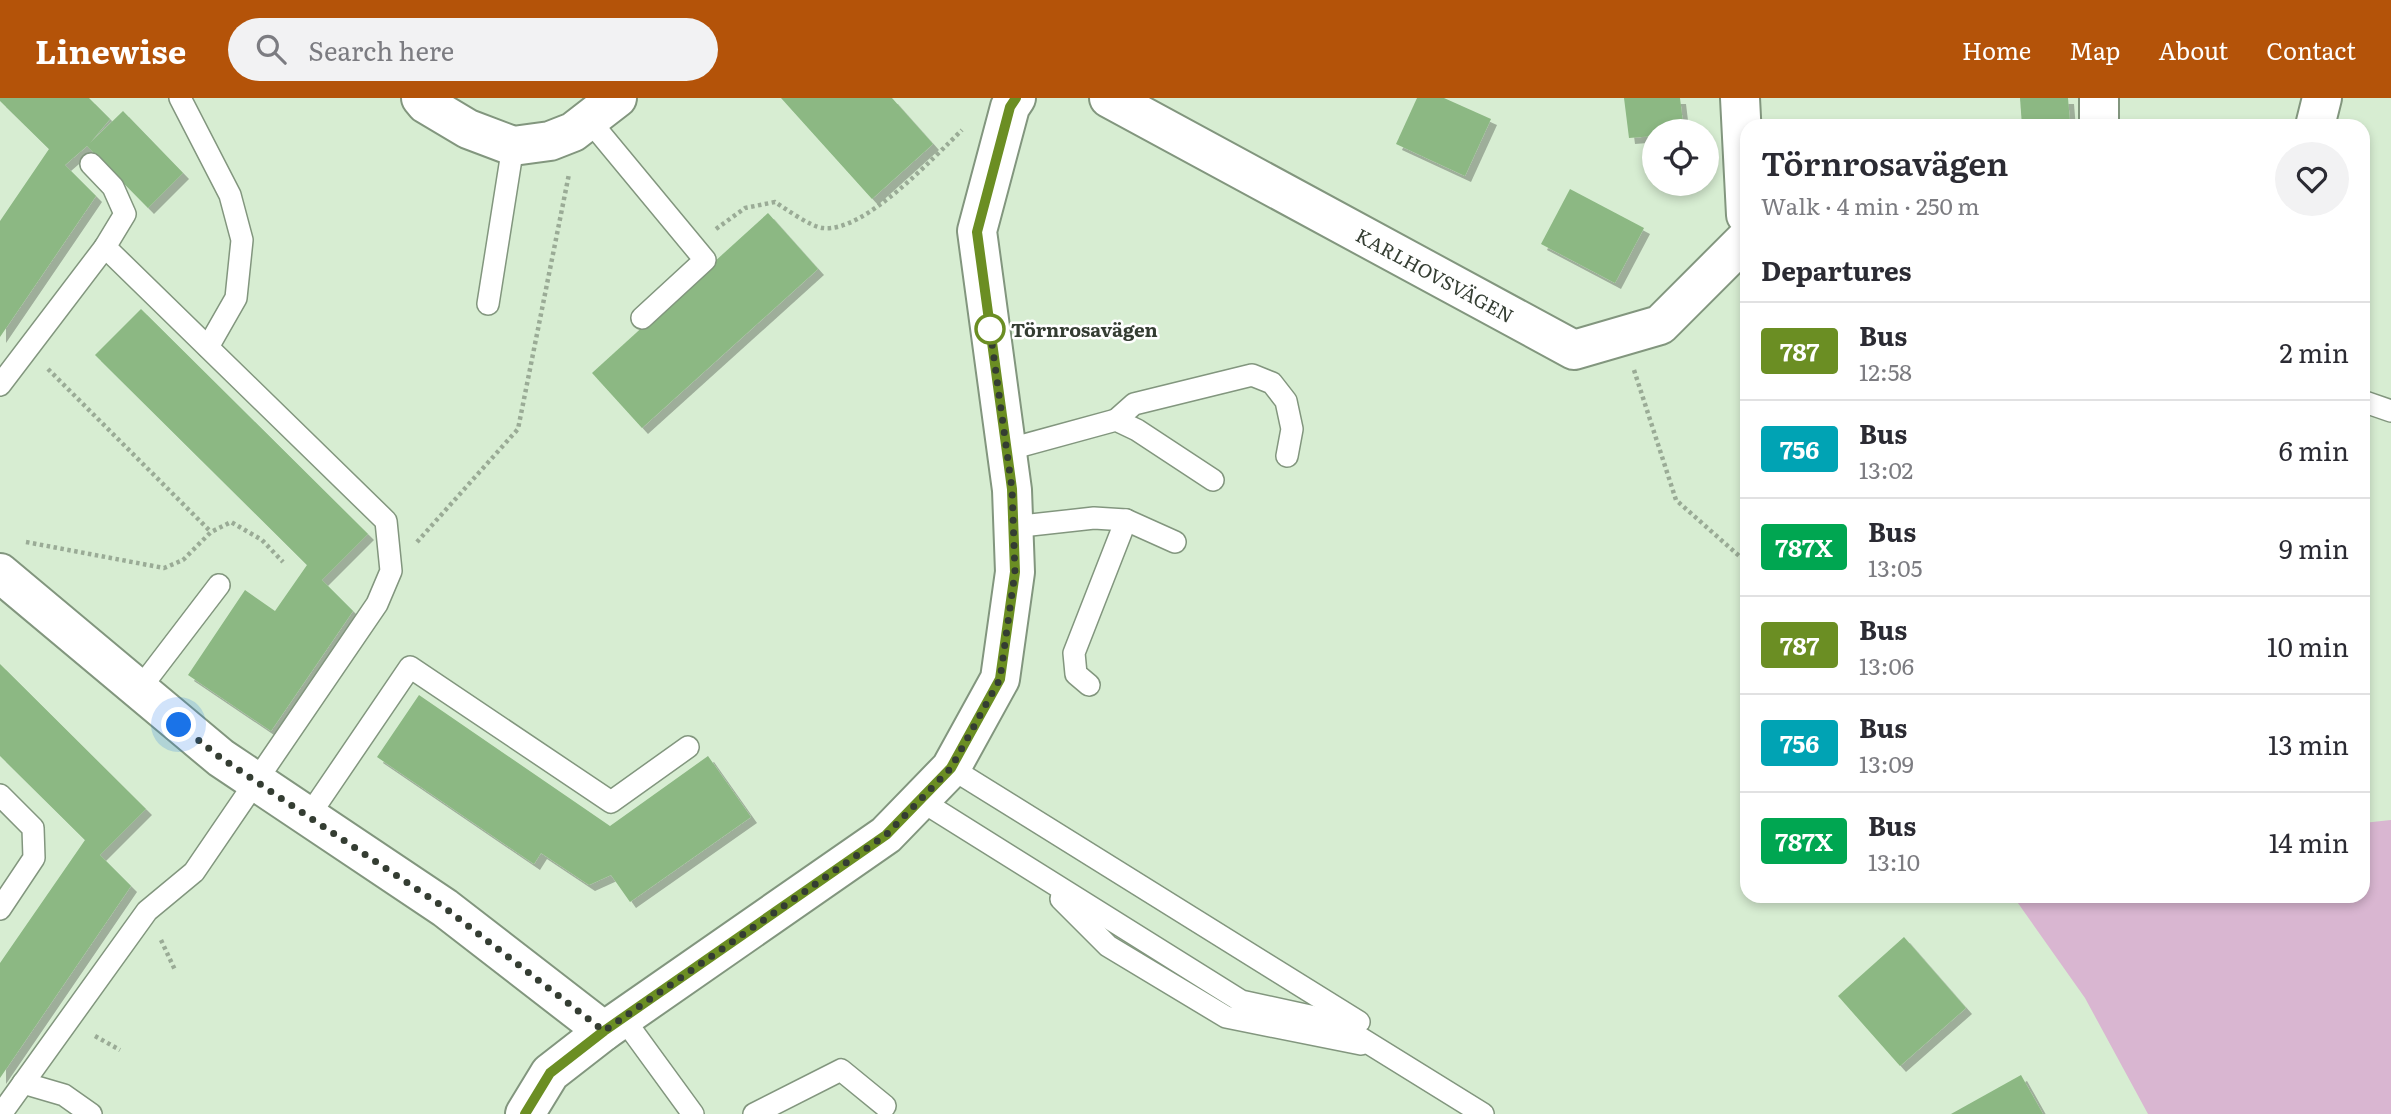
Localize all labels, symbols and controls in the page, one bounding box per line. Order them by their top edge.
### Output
search box [228,18,718,81]
text: Linewise [35,25,186,74]
icon: search [252,30,290,68]
text: Search here [308,30,454,69]
text: Home [1962,32,2031,67]
text: Map [2069,32,2120,67]
text: About [2158,32,2228,67]
text: Contact [2266,32,2356,67]
map controls [1642,119,1719,196]
button: locate [1642,119,1719,196]
text: Törnrosavägen [1761,137,2009,186]
button: heart [2275,142,2349,216]
text: Walk · 4 min · 250 m [1761,188,1980,222]
street label: KARLHOVSVÄGEN [1351,220,1519,329]
text: Departures [1761,250,1912,289]
marker: Törnrosavägen [975,314,1005,344]
place label: Törnrosavägen [1011,315,1158,343]
text: Bus [1859,315,1907,354]
text: 2 min [2280,332,2349,371]
text: 787 [1780,333,1819,368]
text: 12:58 [1859,354,1912,388]
text: Bus [1859,413,1907,452]
text: 6 min [2279,430,2349,469]
text: 756 [1780,431,1819,466]
text: 13:02 [1859,452,1913,486]
text: Bus [1868,511,1916,550]
text: 9 min [2279,528,2349,567]
text: 787X [1775,529,1833,564]
text: 13:05 [1868,550,1922,584]
text: Bus [1859,609,1907,648]
text: 10 min [2267,626,2349,665]
text: 787 [1780,627,1819,662]
text: 13:06 [1859,648,1914,682]
your location [161,707,196,742]
text: Bus [1859,707,1907,746]
text: 13 min [2268,724,2349,763]
text: 756 [1780,725,1819,760]
text: 13:09 [1859,746,1914,780]
text: Bus [1868,805,1916,844]
text: 14 min [2269,822,2349,861]
text: 787X [1775,823,1833,858]
text: 13:10 [1868,844,1920,878]

